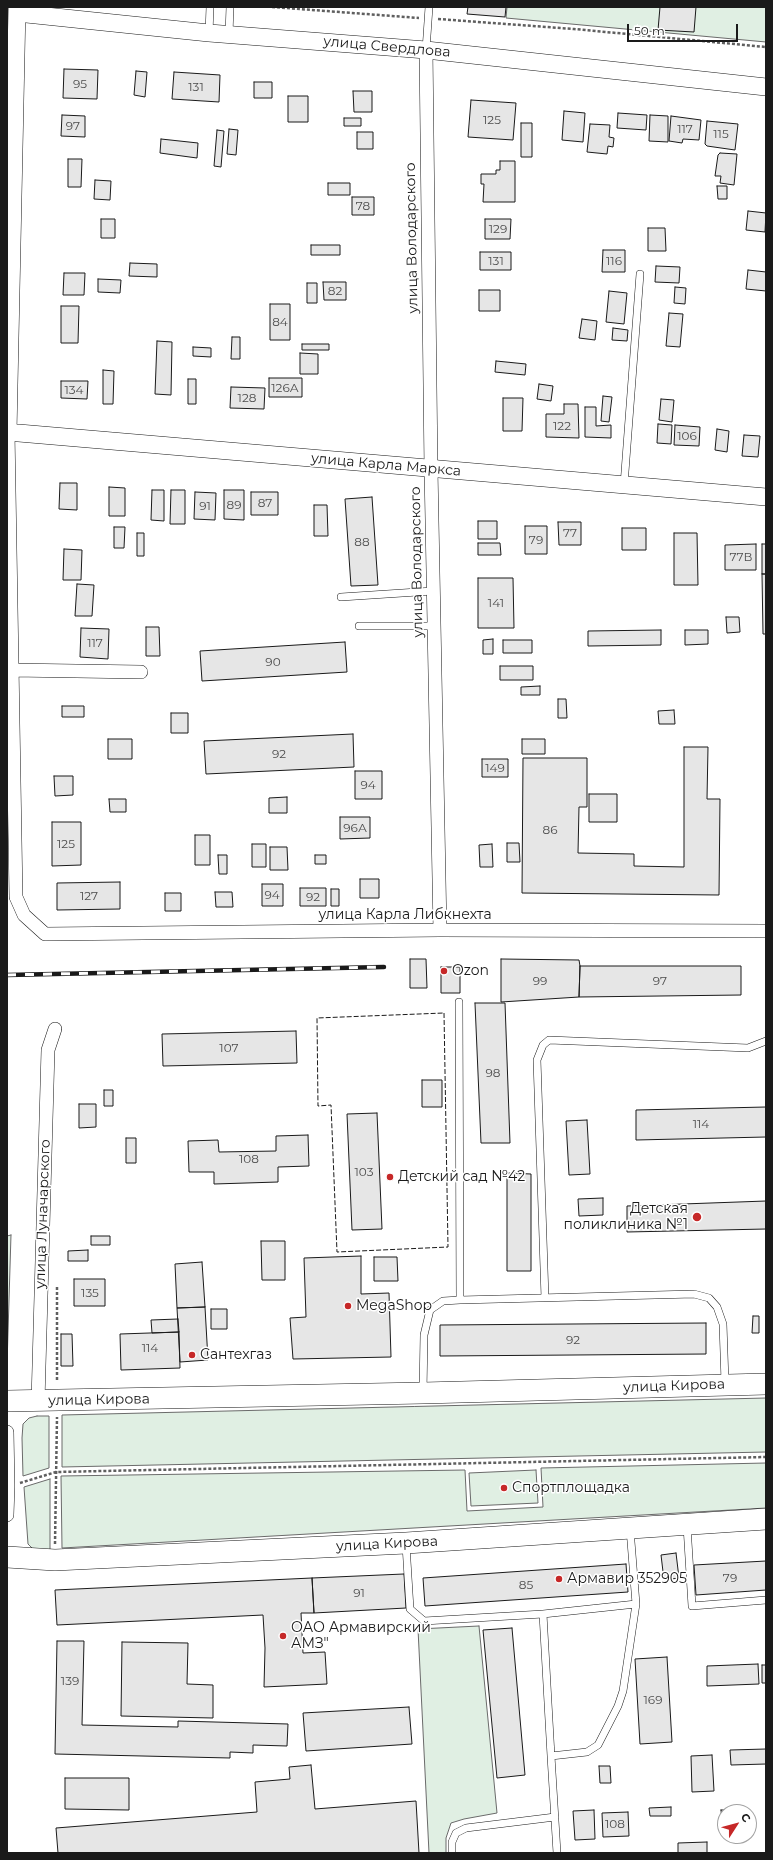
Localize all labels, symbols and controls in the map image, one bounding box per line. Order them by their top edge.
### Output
scale bar [629,16,740,42]
text: 50 m [634,23,665,38]
street label: улица Свердлова [323,33,451,61]
house number: 95 [73,77,87,91]
house number: 131 [188,80,204,94]
house number: 125 [483,113,501,127]
house number: 97 [66,119,80,133]
house number: 117 [677,122,693,136]
house number: 115 [713,127,729,141]
street label: улица Володарского [402,162,422,314]
house number: 78 [356,199,370,213]
house number: 129 [489,222,507,236]
house number: 131 [488,254,504,268]
house number: 116 [606,254,622,268]
house number: 82 [328,284,342,298]
house number: 84 [272,315,288,329]
house number: 126А [271,381,299,395]
house number: 134 [64,383,84,397]
house number: 128 [238,391,256,405]
house number: 122 [553,419,571,433]
house number: 106 [677,429,697,443]
street label: улица Карла Маркса [310,450,462,480]
street label: улица Володарского [407,486,427,638]
house number: 87 [258,496,272,510]
house number: 89 [227,498,241,512]
house number: 91 [199,499,211,513]
house number: 77 [563,526,577,540]
house number: 79 [529,533,543,547]
house number: 88 [354,535,370,549]
house number: 77В [729,550,753,564]
house number: 141 [488,596,504,610]
house number: 117 [87,636,103,650]
house number: 90 [265,655,281,669]
house number: 92 [272,747,286,761]
house number: 149 [485,761,505,775]
house number: 94 [360,778,376,792]
house number: 96А [343,821,367,835]
house number: 86 [543,823,557,837]
house number: 125 [57,837,75,851]
house number: 94 [264,888,280,902]
house number: 127 [80,889,98,903]
house number: 92 [306,890,320,904]
street label: улица Карла Либкнехта [318,907,492,923]
place label: Ozon [452,963,489,979]
marker: Ozon [439,966,449,976]
house number: 99 [533,974,547,988]
house number: 97 [653,974,667,988]
house number: 107 [219,1041,239,1055]
house number: 98 [486,1066,500,1080]
house number: 114 [693,1117,709,1131]
street label: улица Луначарского [32,1139,54,1289]
house number: 108 [239,1152,259,1166]
house number: 103 [355,1165,373,1179]
place label: Детский сад №42 [398,1169,525,1185]
marker: Детский сад №42 [385,1172,395,1182]
place label: Детская поликлиника №1 [563,1201,688,1234]
marker: Детская поликлиника №1 [691,1211,703,1223]
house number: 135 [81,1286,99,1300]
place label: MegaShop [356,1298,432,1314]
marker: MegaShop [343,1301,353,1311]
house number: 92 [566,1333,580,1347]
house number: 114 [142,1341,158,1355]
place label: Сантехгаз [200,1347,272,1363]
marker: Сантехгаз [187,1350,197,1360]
street label: улица Кирова [623,1376,725,1396]
street label: улица Кирова [48,1391,150,1409]
place label: Спортплощадка [512,1480,630,1496]
marker: Спортплощадка [499,1483,509,1493]
street label: улица Кирова [336,1533,438,1555]
place label: Армавир 352905 [567,1571,687,1587]
house number: 79 [723,1571,737,1585]
marker: Армавир 352905 [554,1574,564,1584]
house number: 85 [519,1578,533,1592]
house number: 91 [353,1586,365,1600]
place label: ОАО Армавирский АМЗ" [291,1620,431,1652]
marker: ОАО Армавирский АМЗ" [278,1631,288,1641]
house number: 139 [61,1674,79,1688]
house number: 169 [644,1693,662,1707]
north arrow [717,1804,757,1844]
text: С [738,1810,754,1825]
house number: 108 [605,1817,625,1831]

